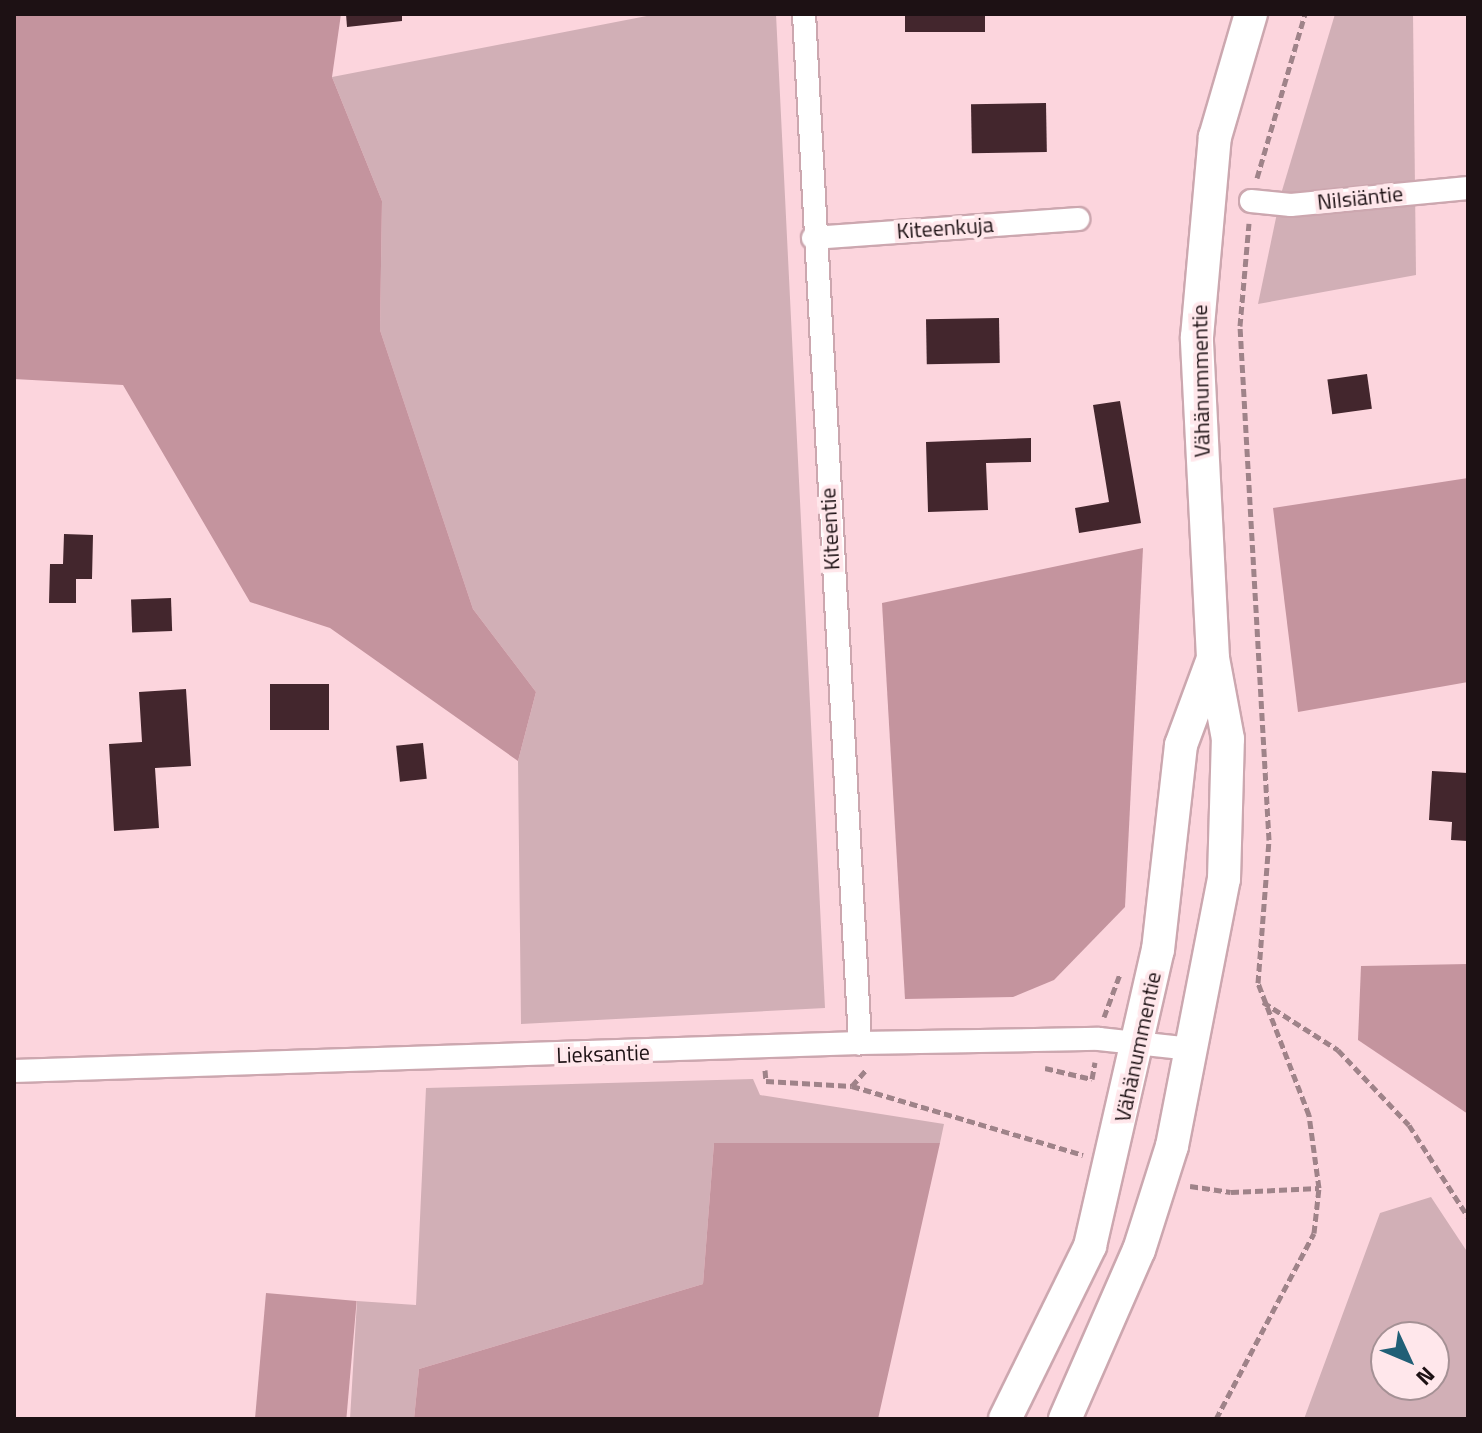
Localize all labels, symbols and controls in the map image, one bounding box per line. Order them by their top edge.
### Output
street label: Nilsiäntie [1316,180,1404,216]
street label: Kiteenkuja [896,211,994,245]
street label: Vähänummentie [1186,304,1216,458]
street label: Kiteentie [815,487,845,571]
street label: Vähänummentie [1109,969,1167,1125]
street label: Lieksantie [556,1039,650,1069]
north arrow [1370,1321,1450,1401]
text: N [1408,1359,1443,1394]

